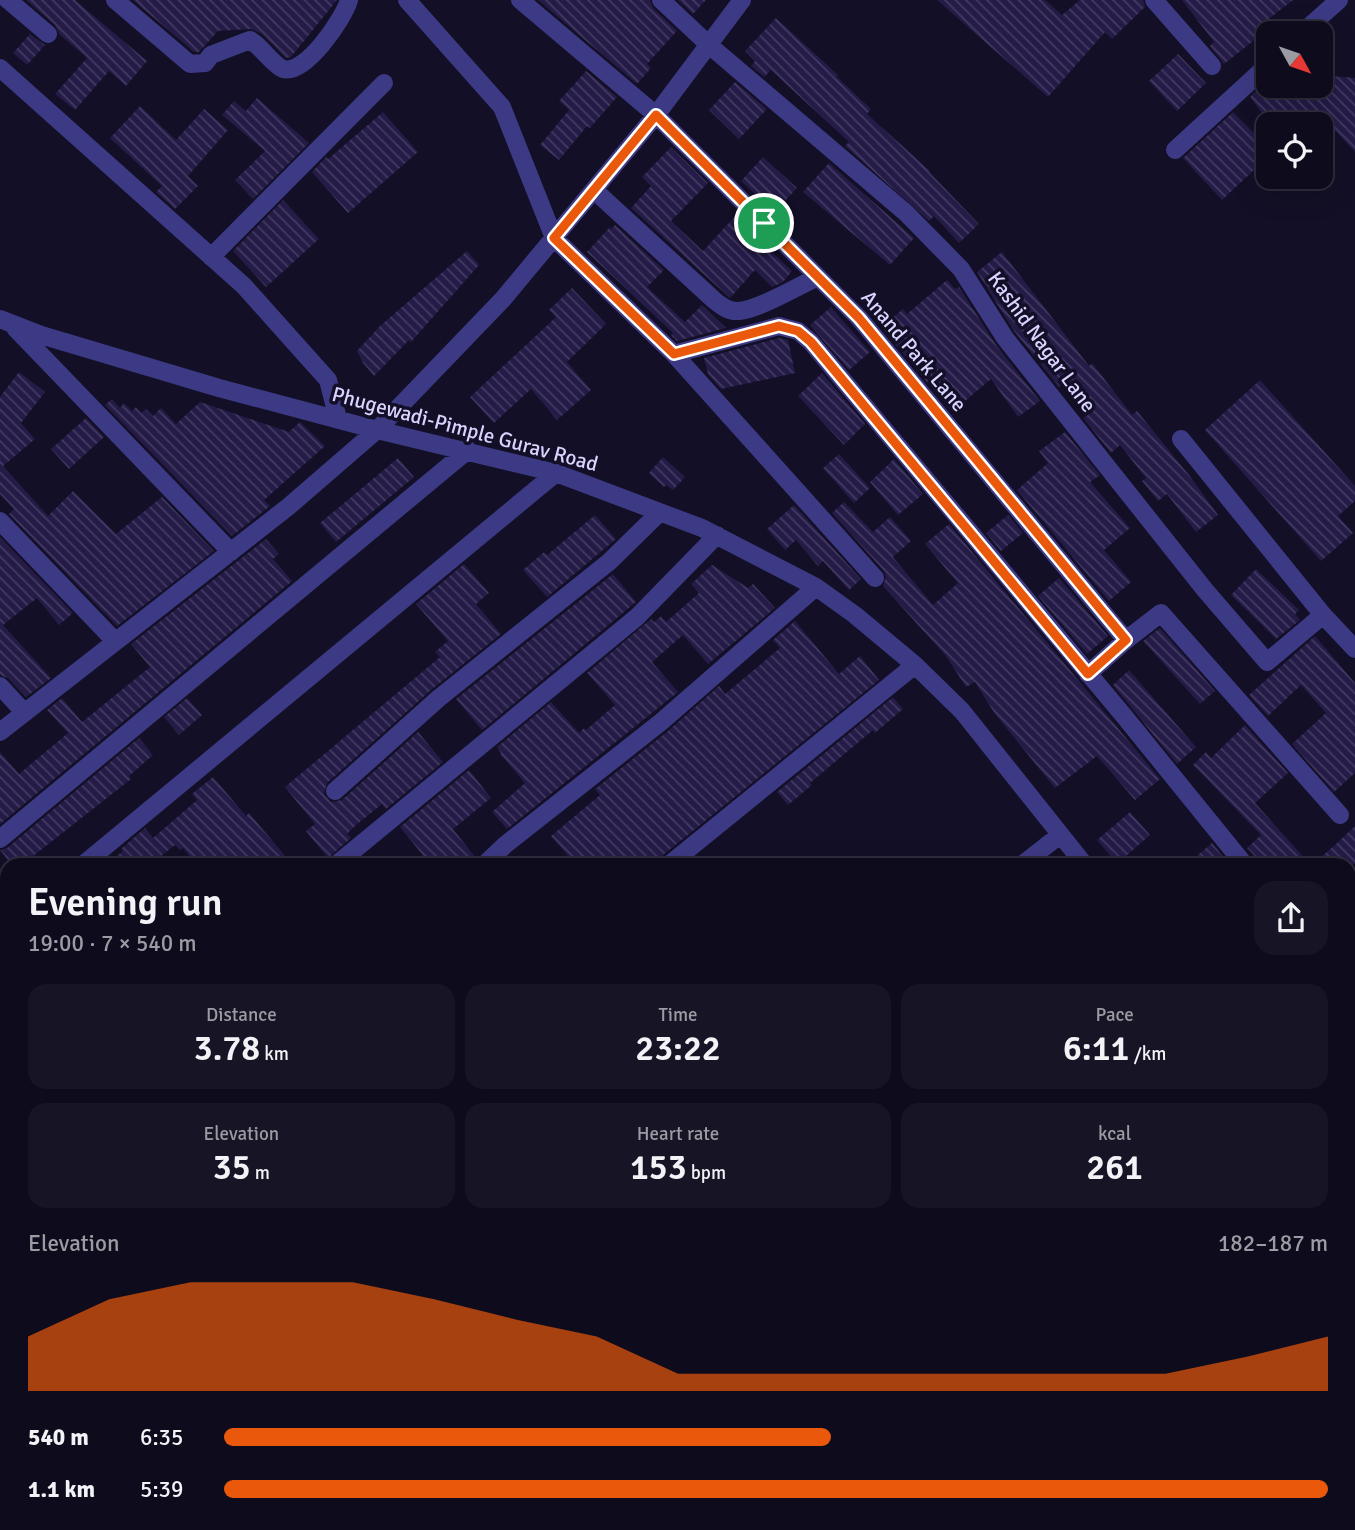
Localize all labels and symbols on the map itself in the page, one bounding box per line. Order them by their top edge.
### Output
north arrow [1256,21,1334,98]
pin [734,193,794,253]
street label: Kashid Nagar Lane [982,267,1102,417]
street label: Anand Park Lane [856,285,972,417]
street label: Phugewadi-Pimple Gurav Road [329,381,601,477]

